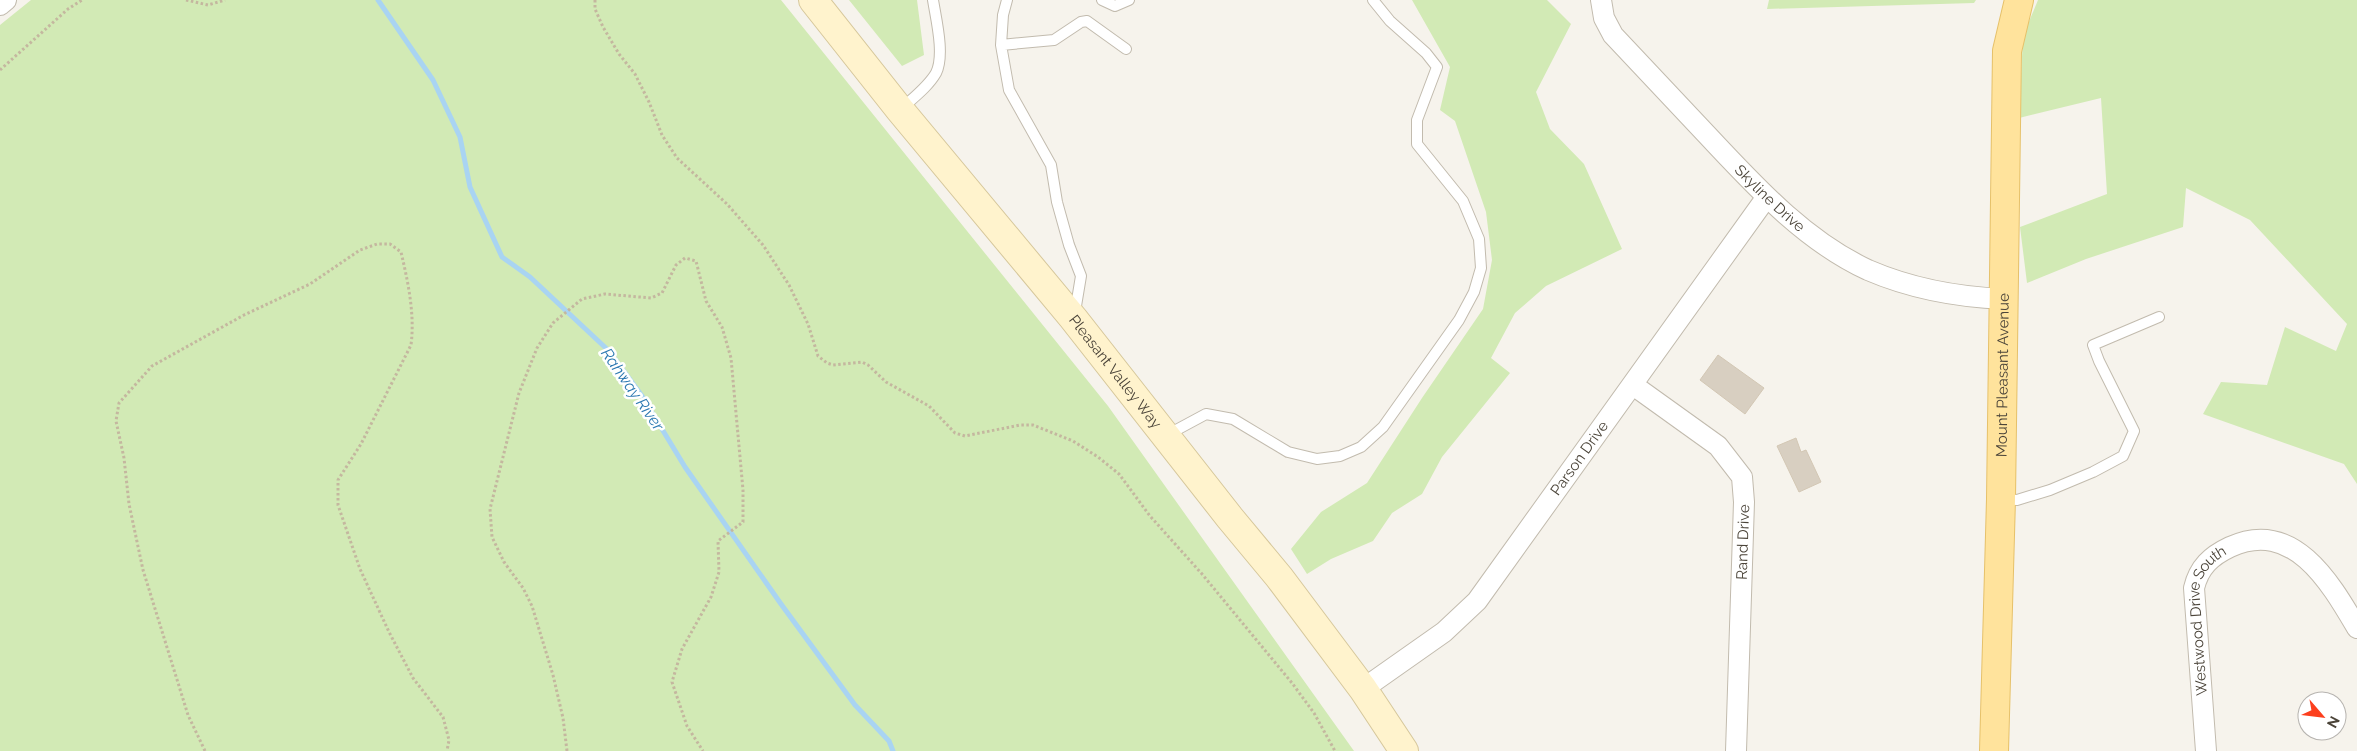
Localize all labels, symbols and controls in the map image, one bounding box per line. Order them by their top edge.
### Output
street label: Skyline Drive [1731,161,1809,236]
street label: Mount Pleasant Avenue [1993,293,2013,457]
street label: Pleasant Valley Way [1065,311,1165,432]
water label: Rahway River [597,344,668,435]
street label: Parson Drive [1547,417,1612,499]
street label: Rand Drive [1733,504,1753,580]
street label: Westwood Drive South [2185,542,2229,696]
north arrow [2297,691,2347,741]
text: N [2324,714,2343,731]

